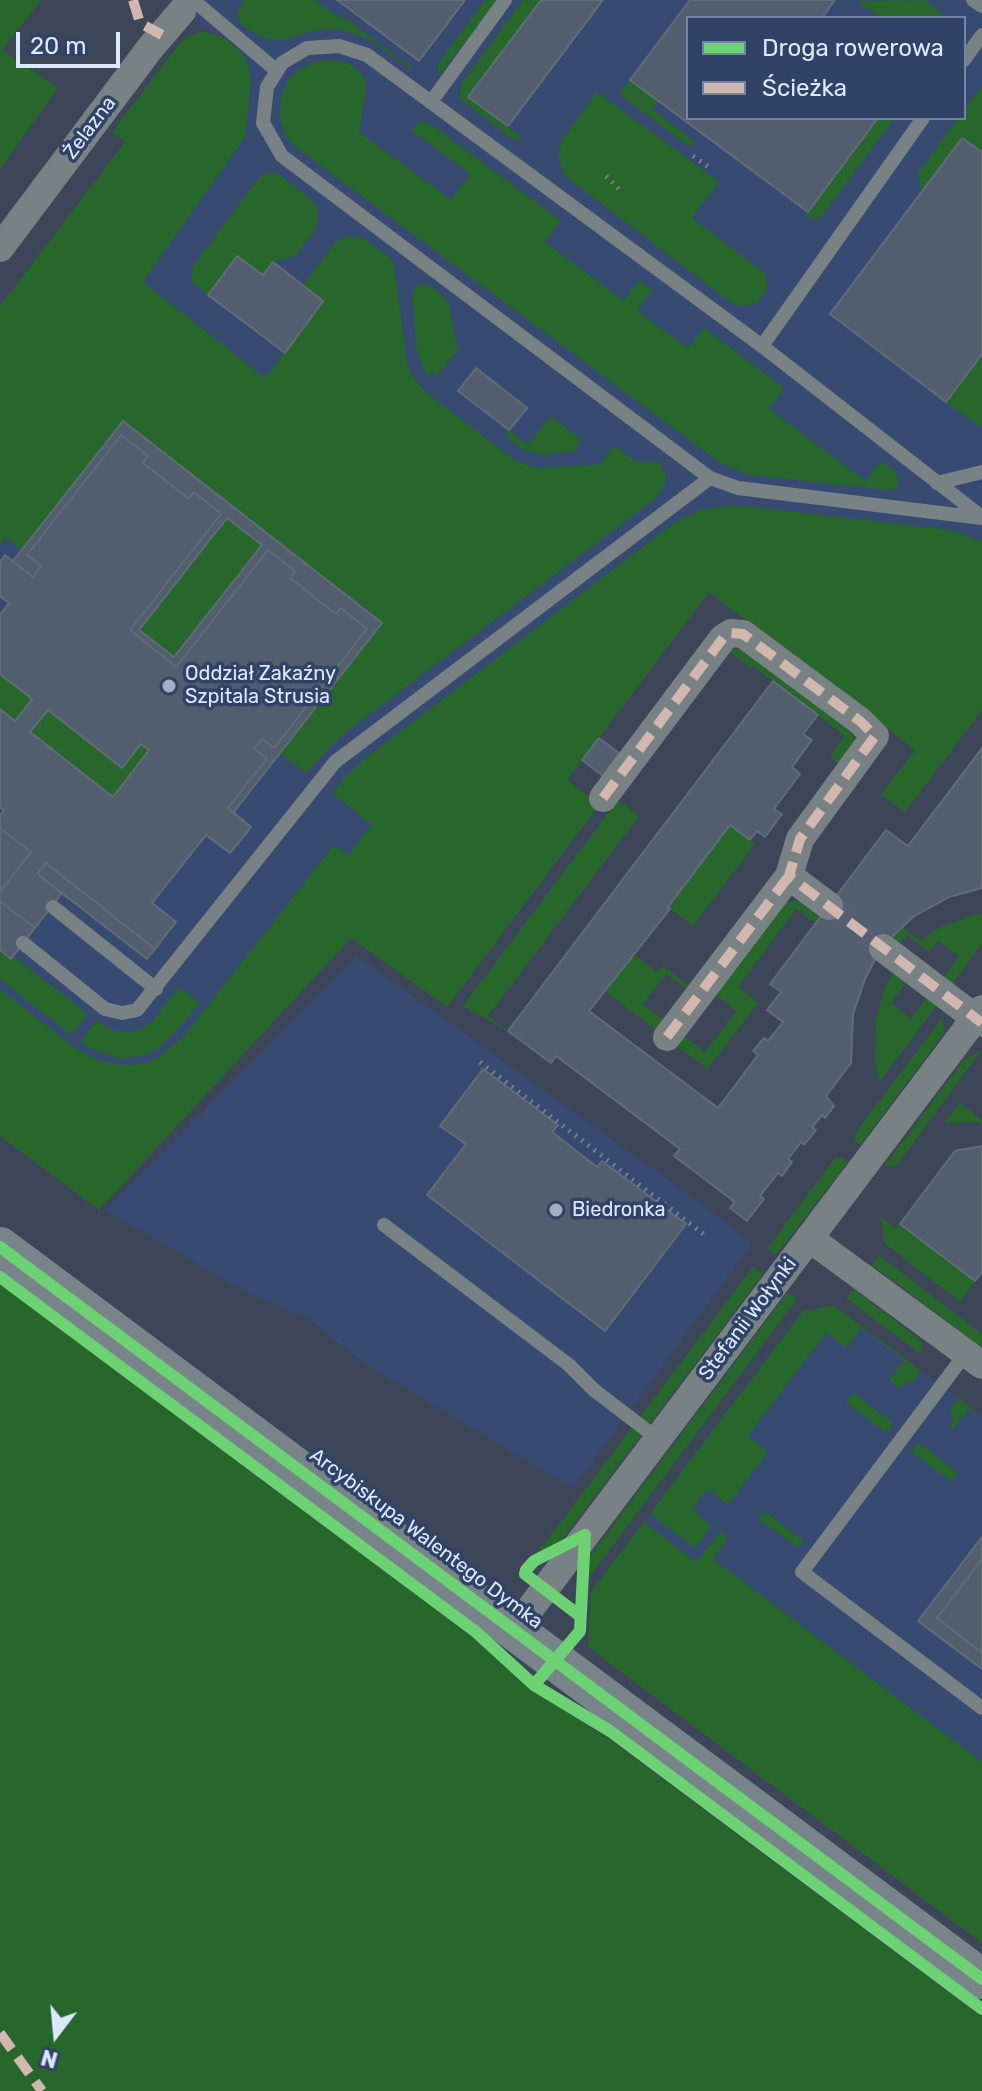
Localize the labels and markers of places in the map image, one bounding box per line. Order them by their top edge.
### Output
place label: Oddział Zakaźny Szpitala Strusia [185,662,336,709]
marker: Oddział Zakaźny Szpitala Strusia [160,677,178,695]
place label: Biedronka [572,1198,665,1222]
marker: Biedronka [547,1201,565,1219]

